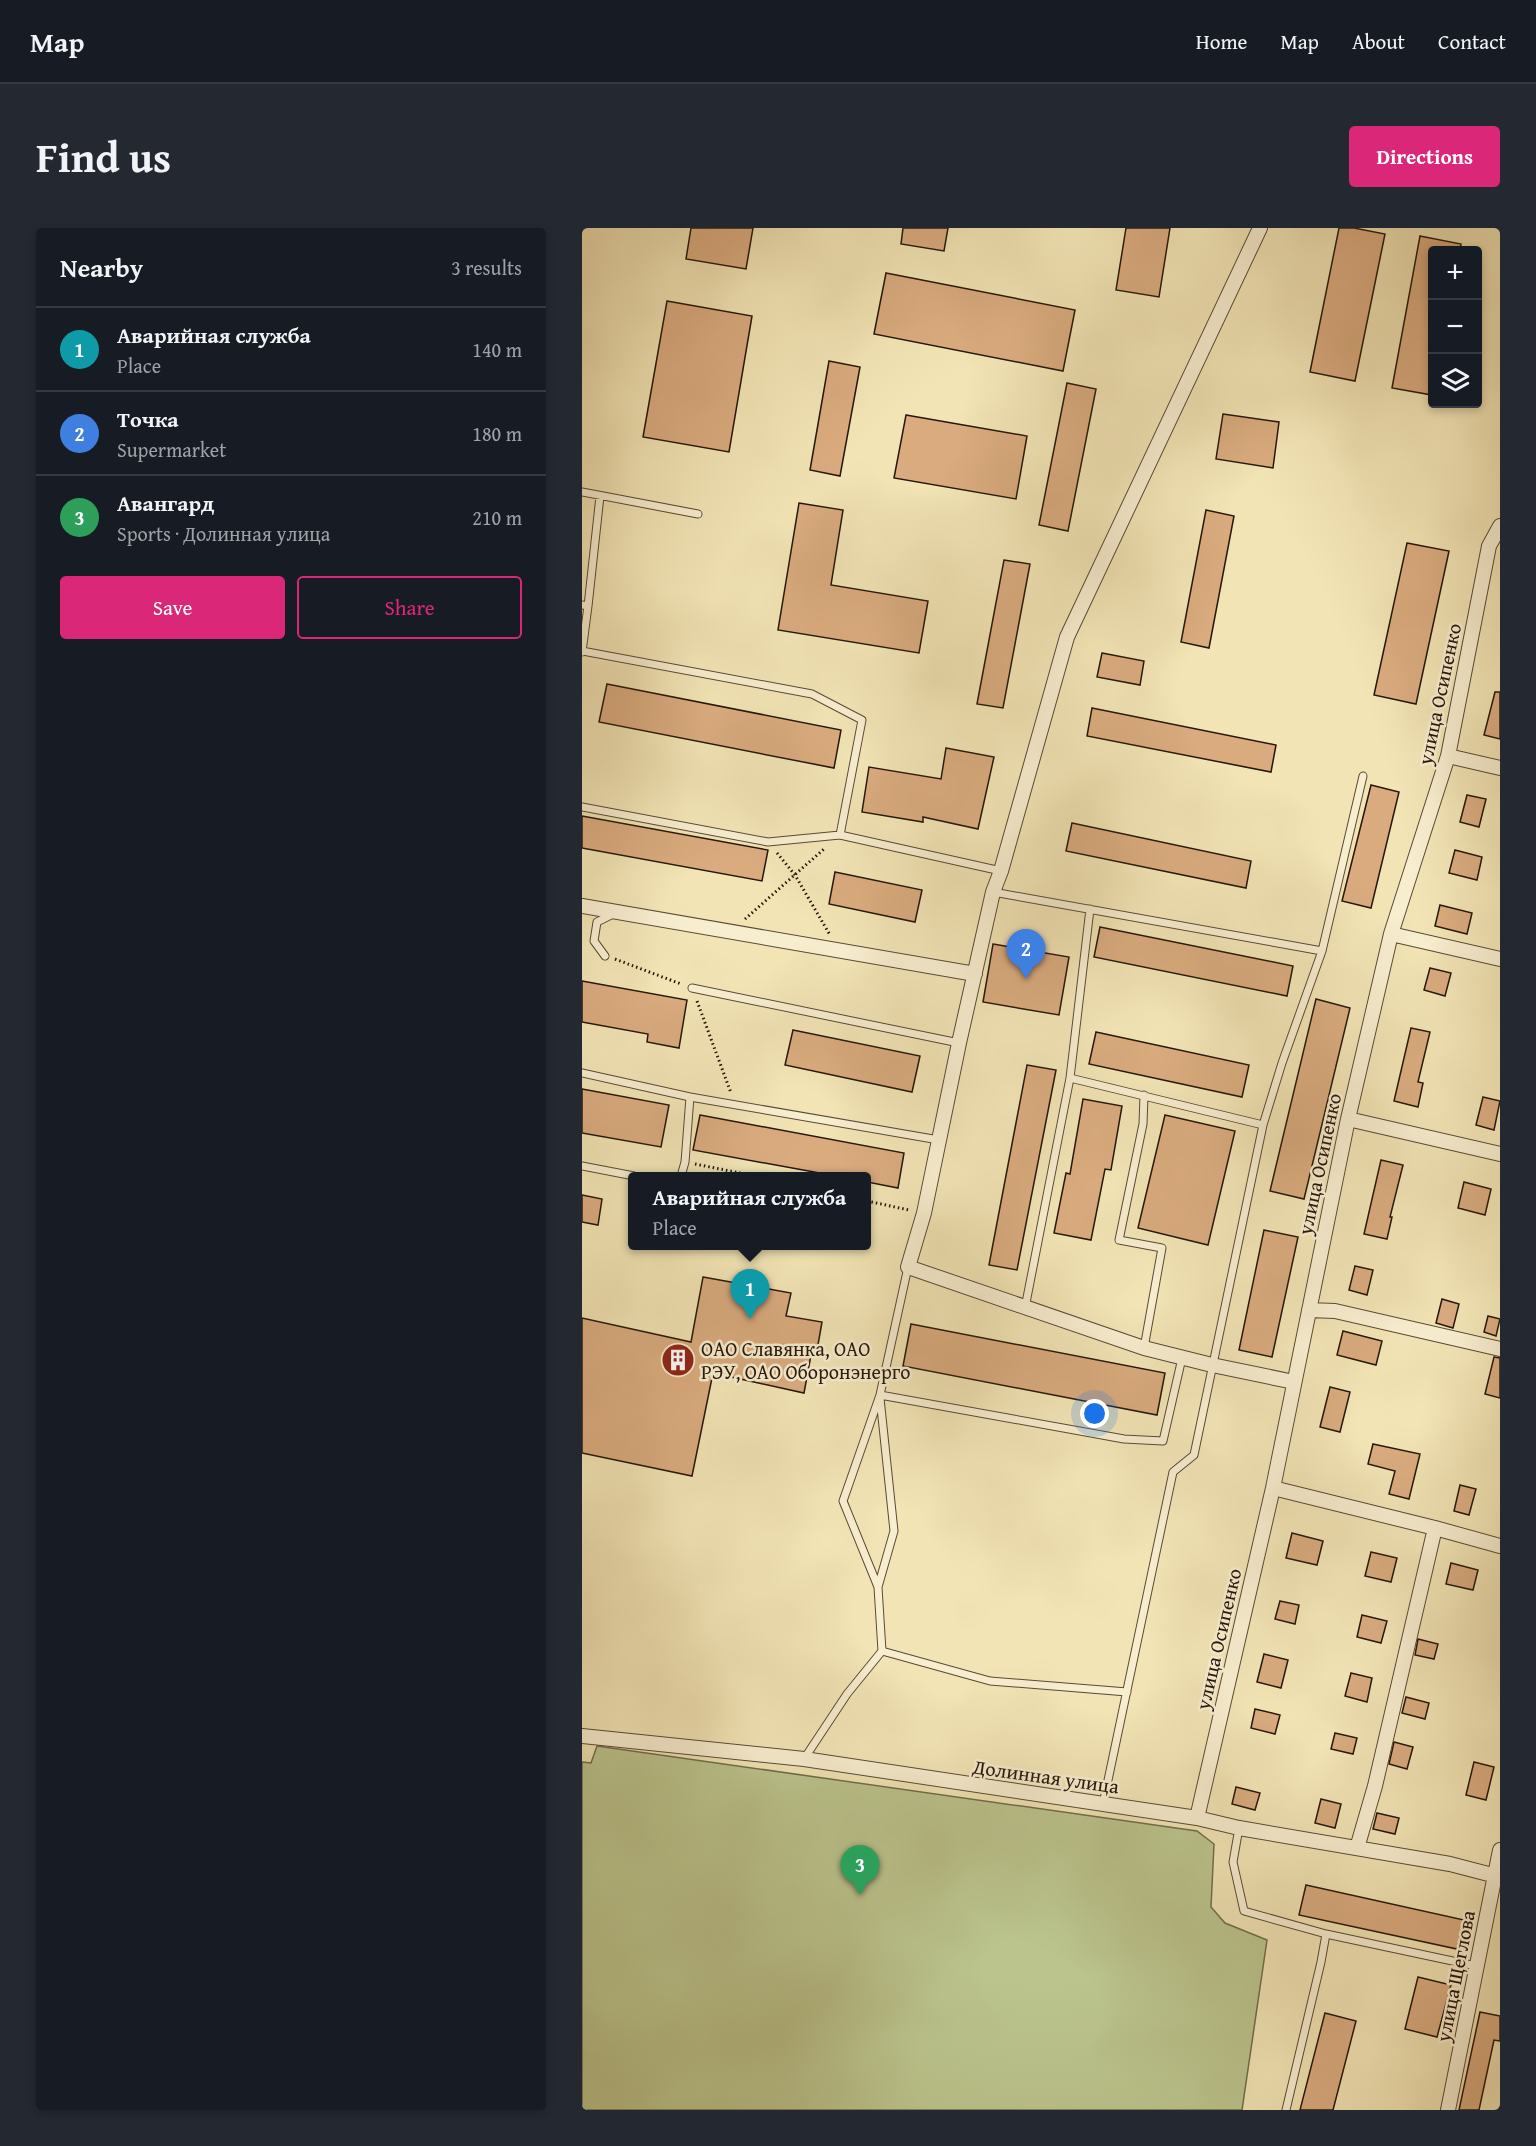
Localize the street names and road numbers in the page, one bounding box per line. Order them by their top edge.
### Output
street label: улица Осипенко [1410,620,1468,769]
street label: улица Осипенко [1290,1090,1348,1239]
street label: улица Осипенко [1187,1565,1248,1714]
street label: Долинная улица [970,1751,1121,1801]
street label: улица Щеглова [1428,1907,1482,2045]

